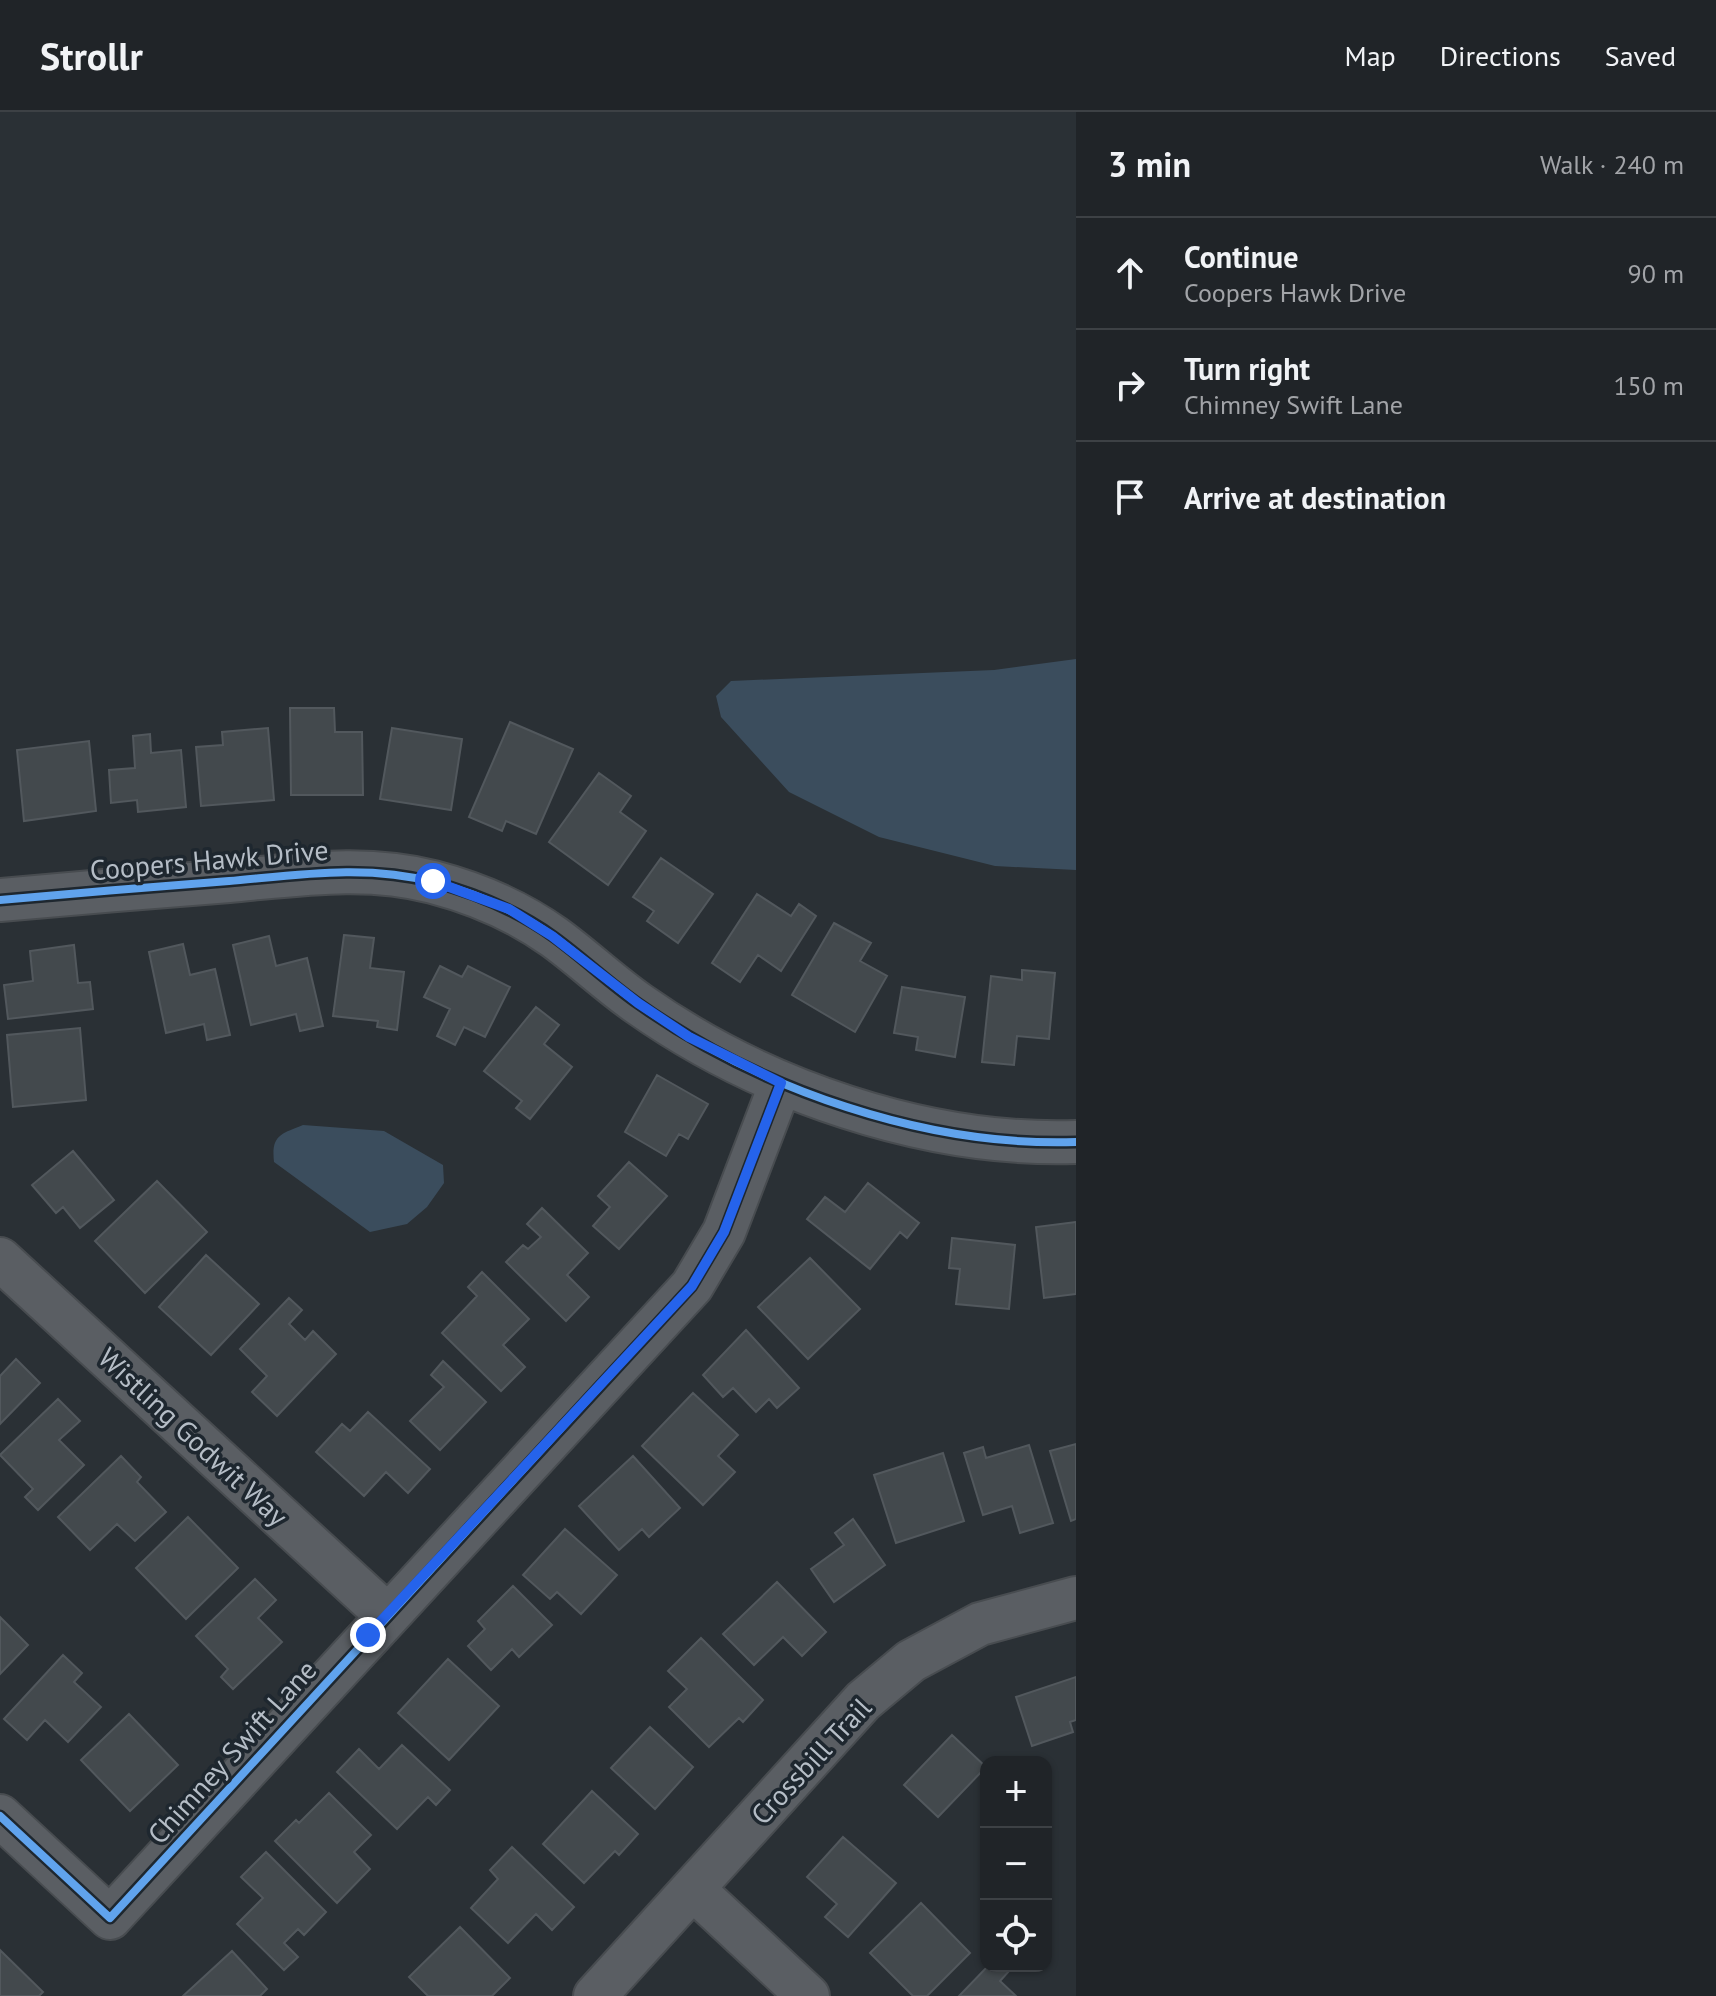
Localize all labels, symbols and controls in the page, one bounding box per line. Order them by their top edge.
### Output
text: Strollr [40,31,143,80]
text: Map [1345,37,1396,74]
text: Directions [1440,37,1561,74]
text: Saved [1605,37,1676,74]
text: 3 min [1108,142,1191,186]
text: Walk · 240 m [1540,148,1684,181]
text: Continue [1184,237,1298,276]
icon: ahead [1108,251,1152,295]
text: 90 m [1628,257,1684,290]
text: Coopers Hawk Drive [1184,276,1406,309]
text: Turn right [1184,349,1310,388]
icon: right [1108,363,1152,407]
text: 150 m [1613,369,1684,402]
text: Chimney Swift Lane [1184,388,1403,421]
icon: arrive [1108,475,1152,519]
text: Arrive at destination [1184,478,1446,517]
street label: Coopers Hawk Drive [88,831,330,888]
route start [415,863,451,899]
street label: Wistling Godwit Way [91,1339,296,1534]
route end [350,1617,386,1653]
street label: Chimney Swift Lane [139,1652,324,1852]
street label: Crossbill Trail [742,1689,879,1832]
map controls [980,1756,1052,1972]
button: + [980,1756,1052,1828]
button: − [980,1828,1052,1900]
button: locate [980,1900,1052,1972]

